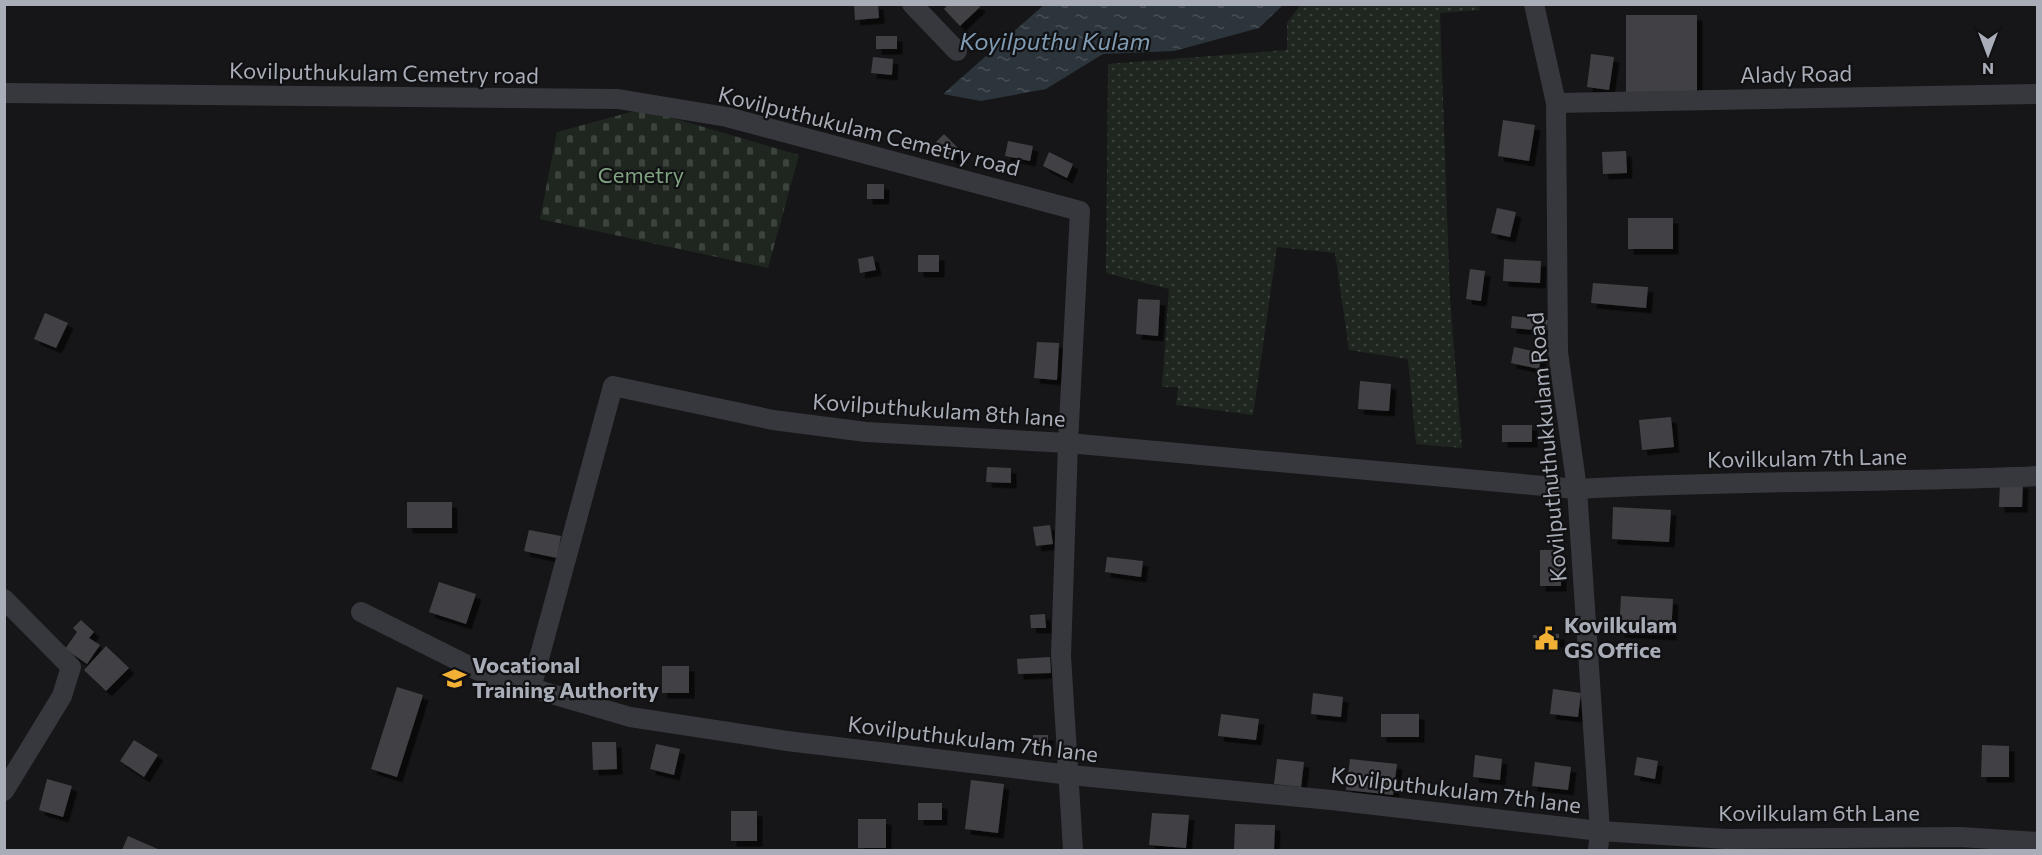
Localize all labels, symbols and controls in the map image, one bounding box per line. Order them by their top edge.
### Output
north arrow [1958,24,2018,84]
water label: Koyilputhu Kulam [959,26,1151,55]
street label: Kovilputhukulam Cemetry road [229,56,539,89]
street label: Alady Road [1740,59,1852,88]
text: N [1982,60,1994,79]
street label: Kovilputhukulam Cemetry road [716,80,1023,181]
park label: Cemetry [598,161,684,188]
street label: Kovilputhuthukkulam Road [1521,311,1572,583]
street label: Kovilputhukulam 8th lane [812,387,1067,432]
street label: Kovilkulam 7th Lane [1707,442,1907,473]
place label: Kovilkulam GS Office [1564,611,1677,663]
public building icon: Kovilkulam GS Office [1533,625,1559,651]
place label: Vocational Training Authority [472,651,659,703]
school or university icon: Vocational Training Authority [441,665,467,691]
street label: Kovilputhukulam 7th lane [846,710,1100,767]
street label: Kovilputhukulam 7th lane [1329,761,1583,818]
street label: Kovilkulam 6th Lane [1718,799,1920,826]

